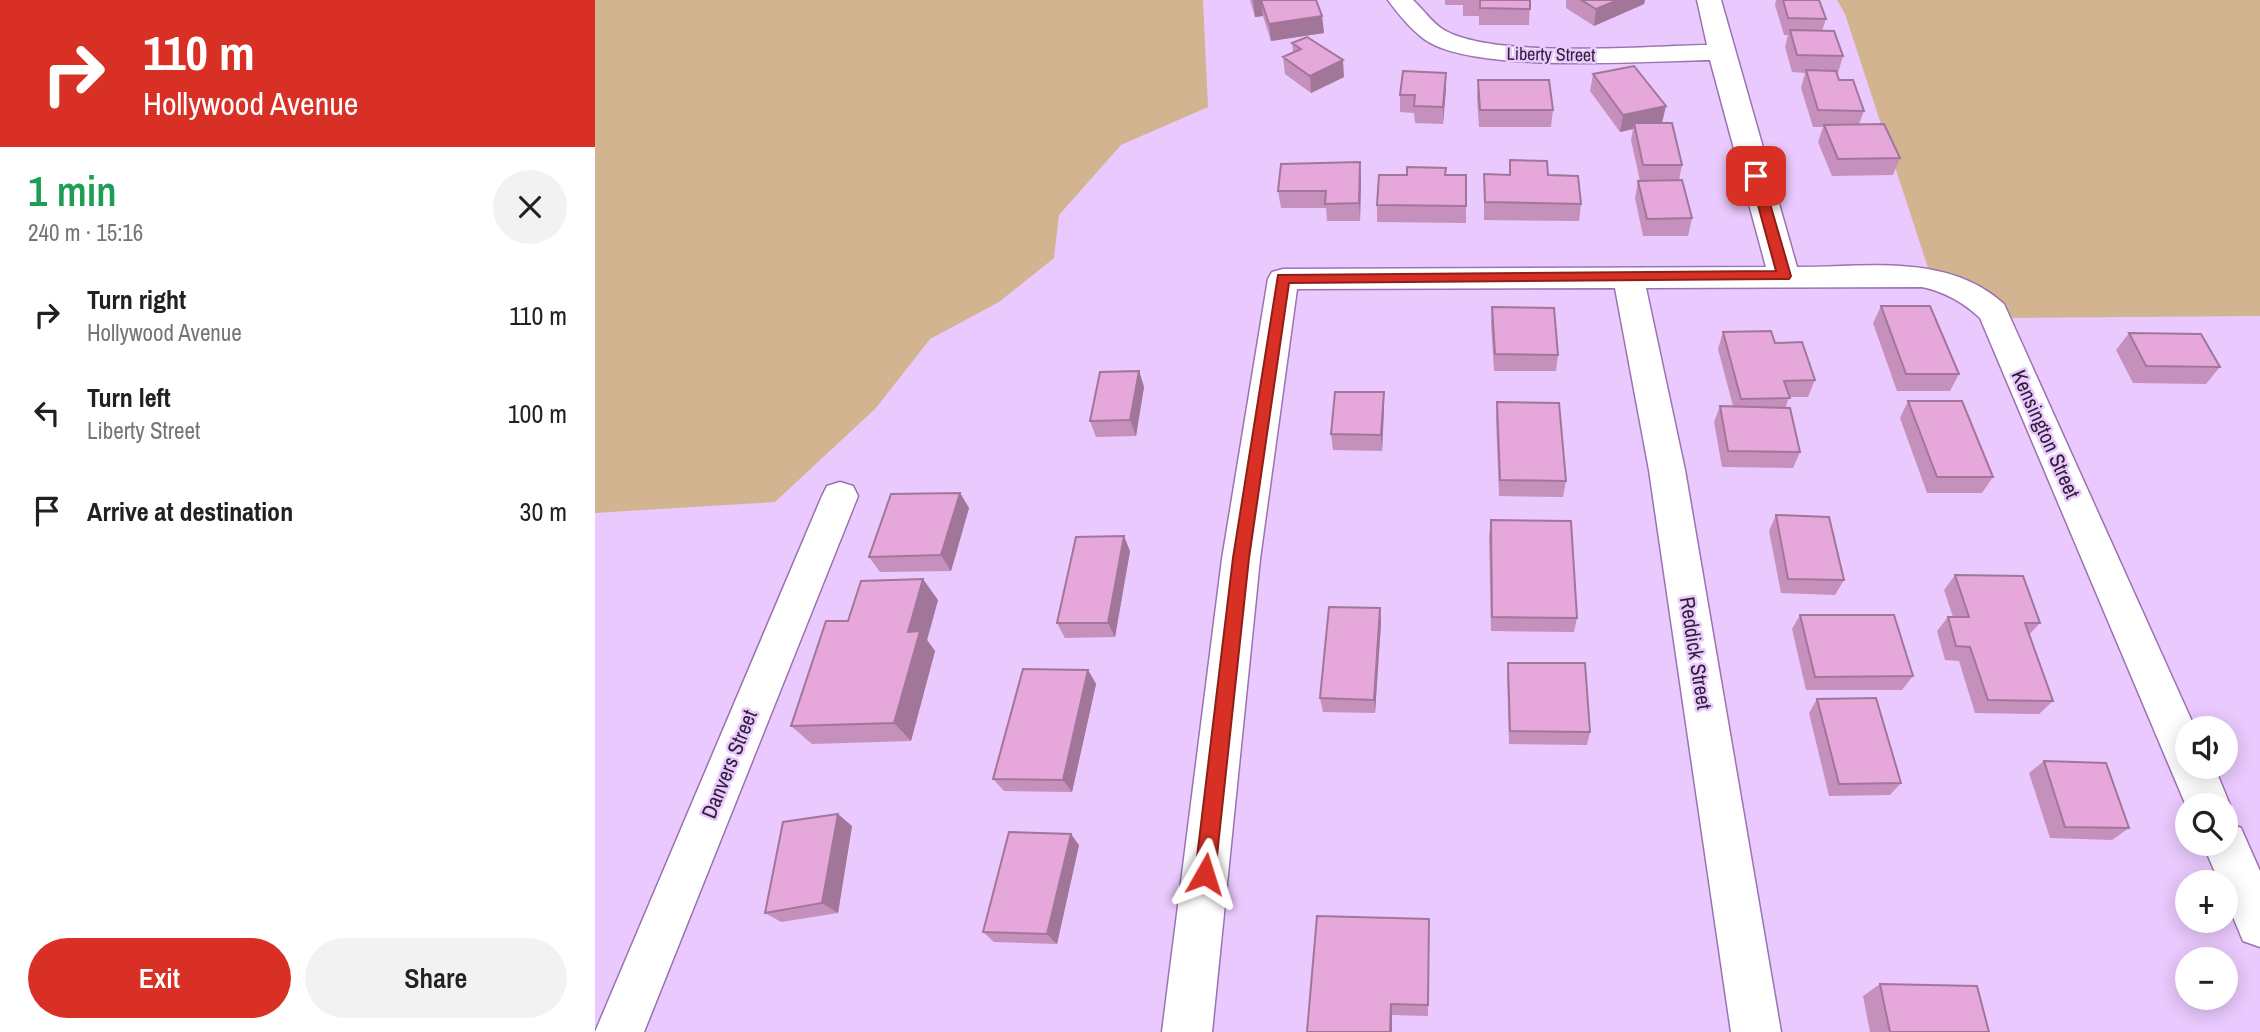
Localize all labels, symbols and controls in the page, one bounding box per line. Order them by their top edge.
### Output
text: 110 m [143,19,255,85]
icon: right [28,28,119,119]
street label: Liberty Street [1506,41,1596,67]
text: Hollywood Avenue [143,82,358,125]
pin [1726,146,1786,206]
icon: arrive [1737,157,1775,195]
text: 1 min [28,163,117,219]
button: close [493,170,567,244]
text: 240 m · 15:16 [28,217,143,248]
text: Turn right [87,282,186,317]
icon: right [28,296,66,334]
text: 110 m [509,298,567,333]
text: Hollywood Avenue [87,317,242,348]
street label: Kensington Street [2005,365,2087,503]
text: Turn left [87,380,171,415]
icon: left [28,394,66,432]
text: 100 m [508,396,567,431]
text: Liberty Street [87,415,200,446]
icon: arrive [28,492,66,530]
text: Arrive at destination [87,494,293,529]
text: 30 m [520,494,567,529]
street label: Reddick Street [1673,594,1719,712]
street label: Danvers Street [694,705,764,823]
map controls [2175,716,2238,1010]
button: sound [2175,716,2238,779]
button: search [2175,793,2238,856]
position arrow [1168,837,1242,911]
button: + [2175,870,2238,933]
button: Exit [28,938,291,1018]
button: Share [305,938,567,1018]
button: − [2175,947,2238,1010]

